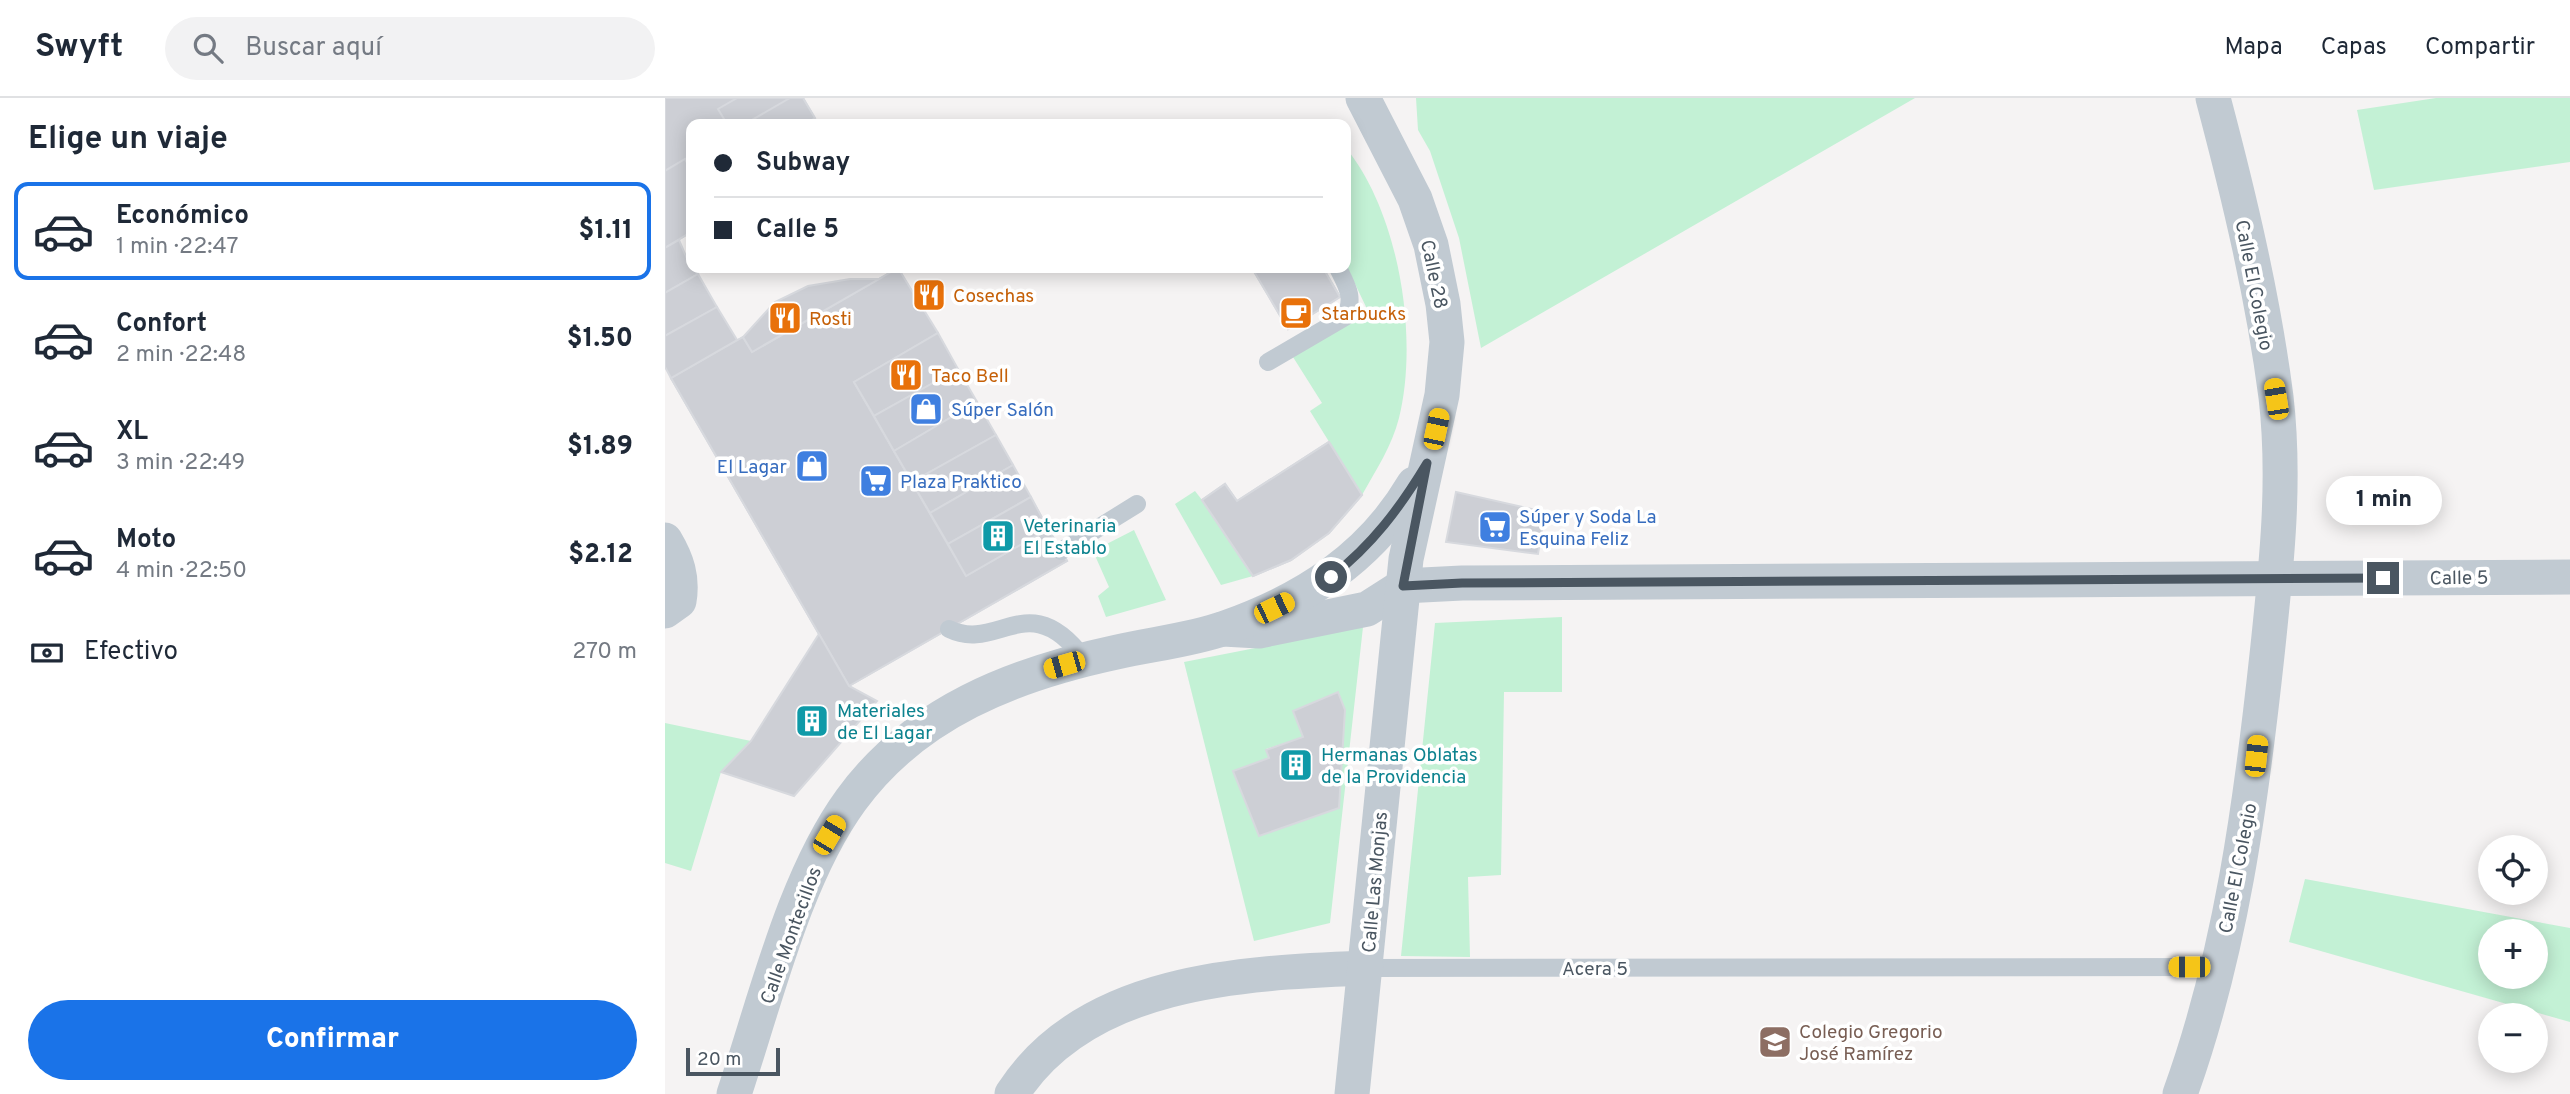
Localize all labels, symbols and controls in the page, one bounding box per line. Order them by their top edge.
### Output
search box [165,17,655,80]
text: Swyft [35,27,123,69]
icon: search [189,29,227,67]
text: Buscar aquí [245,32,382,65]
text: Mapa [2225,33,2283,63]
text: Capas [2321,33,2387,63]
text: Compartir [2425,33,2535,63]
text: Elige un viaje [28,120,228,160]
text: Subway [756,147,850,180]
icon: car [32,200,95,263]
text: Económico [116,200,249,233]
text: Calle 5 [756,214,839,247]
text: $1.11 [579,215,633,248]
street label: Calle El Colegio [2229,218,2277,353]
text: 1 min · 22:47 [116,233,238,262]
street label: Calle 28 [1414,238,1452,311]
restaurant icon: Cosechas [910,276,948,314]
place label: Cosechas [953,285,1034,309]
cafe icon: Starbucks [1277,294,1315,332]
restaurant icon: Rosti [766,299,804,337]
place label: Starbucks [1321,303,1406,327]
icon: car [32,308,95,371]
text: Confort [116,308,207,341]
place label: Rosti [809,308,852,332]
text: $1.50 [567,323,633,356]
text: 2 min · 22:48 [116,341,246,370]
restaurant icon: Taco Bell [887,356,925,394]
place label: Taco Bell [931,365,1009,389]
car [2263,377,2290,421]
shop icon: Súper Salón [907,390,945,428]
place label: Súper Salón [951,399,1054,423]
car [1422,406,1451,452]
icon: car [32,416,95,479]
text: XL [116,416,148,449]
text: $1.89 [567,431,633,464]
shop icon: El Lagar [793,447,831,485]
text: 3 min · 22:49 [116,449,245,478]
place label: El Lagar [717,456,788,480]
supermarket icon: Plaza Praktico [857,462,895,500]
place label: Plaza Praktico [900,471,1022,495]
callout: 1 min [2325,476,2441,526]
text: 1 min [2356,486,2412,515]
place label: Súper y Soda La Esquina Feliz [1519,506,1657,552]
supermarket icon: Súper y Soda La Esquina Feliz [1476,508,1514,546]
place label: Veterinaria El Establo [1023,515,1116,561]
building icon: Veterinaria El Establo [979,517,1017,555]
icon: car [32,524,95,587]
text: Moto [116,524,176,557]
text: $2.12 [568,539,633,572]
text: 4 min · 22:50 [116,557,247,586]
route start [1315,561,1347,593]
route end [2367,562,2399,594]
street label: Calle 5 [2429,566,2489,592]
car [1251,589,1298,627]
icon: cash [28,634,66,672]
text: Efectivo [84,636,178,669]
text: 270 m [572,638,637,667]
car [1041,649,1088,681]
place label: Materiales de El Lagar [837,700,933,746]
building icon: Materiales de El Lagar [793,702,831,740]
car [2244,734,2269,778]
place label: Hermanas Oblatas de la Providencia [1321,744,1478,790]
building icon: Hermanas Oblatas de la Providencia [1277,746,1315,784]
street label: Calle El Colegio [2215,801,2263,936]
street label: Calle Las Monjas [1358,811,1394,954]
car [810,812,849,858]
map controls [2478,835,2548,1073]
button: locate [2478,835,2548,905]
street label: Calle Montecillos [756,864,828,1008]
button: + [2478,919,2548,989]
car [2169,957,2211,978]
street label: Acera 5 [1562,958,1628,982]
button: Confirmar [28,1000,637,1080]
button: − [2478,1003,2548,1073]
place label: Colegio Gregorio José Ramírez [1799,1021,1943,1067]
school or university icon: Colegio Gregorio José Ramírez [1756,1023,1794,1061]
scale bar [686,1045,781,1077]
text: 20 m [697,1048,741,1072]

